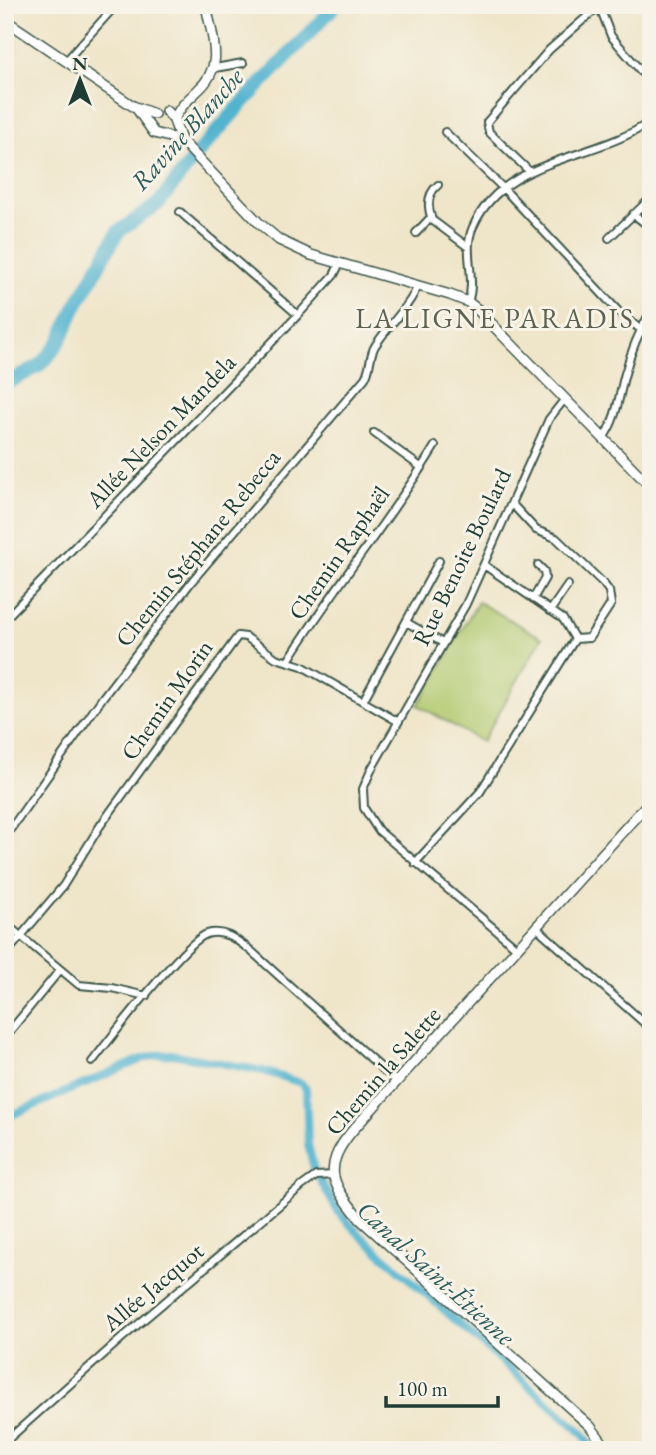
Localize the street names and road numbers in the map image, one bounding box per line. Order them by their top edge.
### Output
street label: Allée Nelson Mandela [78,347,243,515]
street label: Chemin Stéphane Rebecca [108,442,287,653]
street label: Rue Benoite Boulard [405,462,518,651]
street label: Chemin Raphaël [281,479,396,626]
street label: Chemin Morin [114,633,220,766]
street label: Chemin la Salette [318,1000,447,1142]
street label: Allée Jacquot [95,1235,210,1339]

